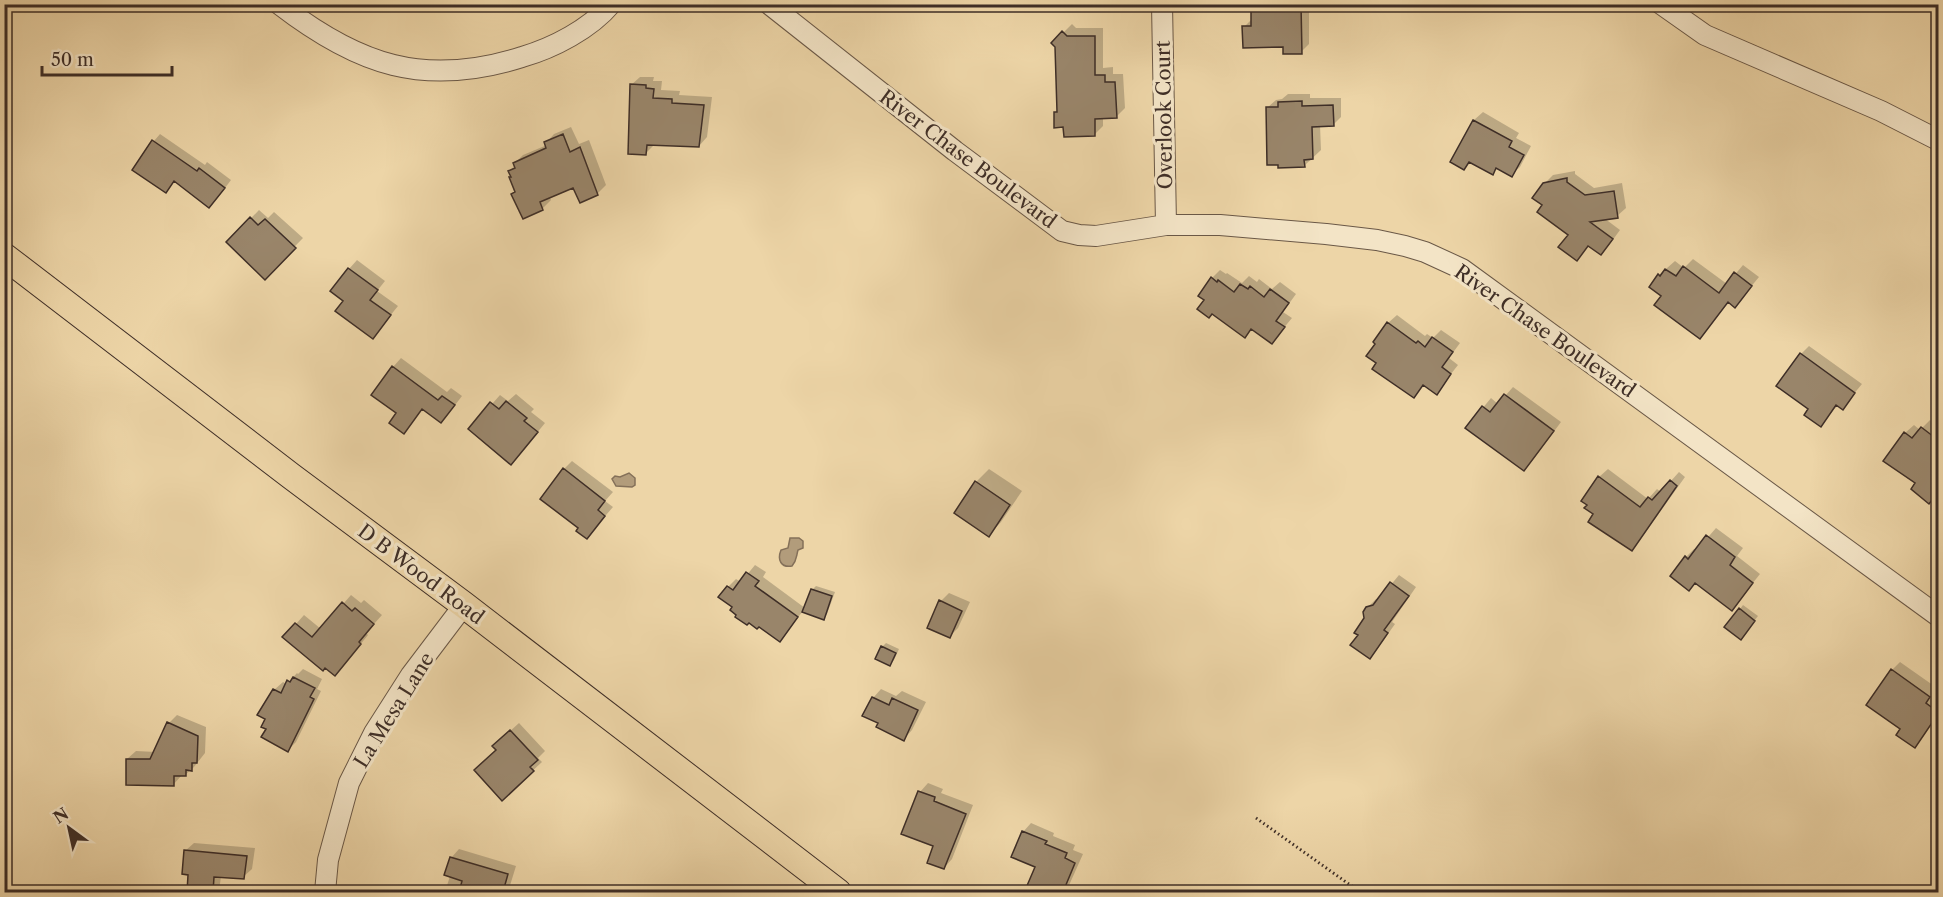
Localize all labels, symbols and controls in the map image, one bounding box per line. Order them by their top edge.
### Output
scale bar [42,39,172,77]
street label: Overlook Court [1151,40,1177,190]
text: 50 m [51,49,94,71]
street label: River Chase Boulevard [875,85,1061,233]
street label: River Chase Boulevard [1450,259,1640,403]
street label: D B Wood Road [353,519,489,629]
street label: La Mesa Lane [349,648,439,772]
north arrow [39,798,99,858]
text: N [50,803,72,828]

